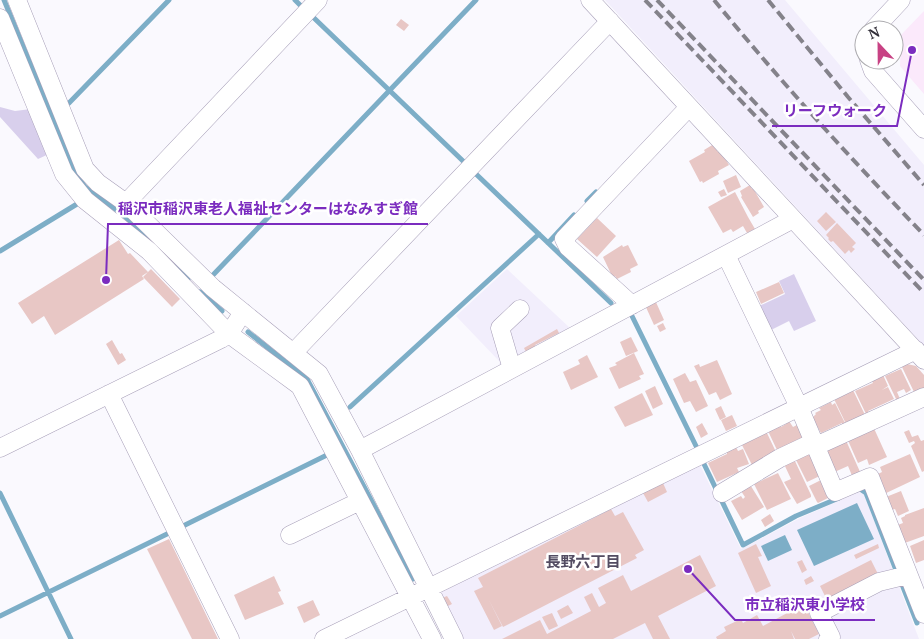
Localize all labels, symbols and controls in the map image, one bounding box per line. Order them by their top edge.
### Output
north arrow [854,20,904,70]
text: N [865,22,883,43]
callout: リーフウォーク [772,96,897,126]
text: リーフウォーク [783,100,887,120]
callout: 稲沢市稲沢東老人福祉センターはなみすぎ館 [108,194,428,224]
text: 稲沢市稲沢東老人福祉センターはなみすぎ館 [118,198,418,218]
district label: 長野六丁目 [545,551,621,571]
callout: 市立稲沢東小学校 [735,590,875,620]
text: 市立稲沢東小学校 [745,594,865,614]

